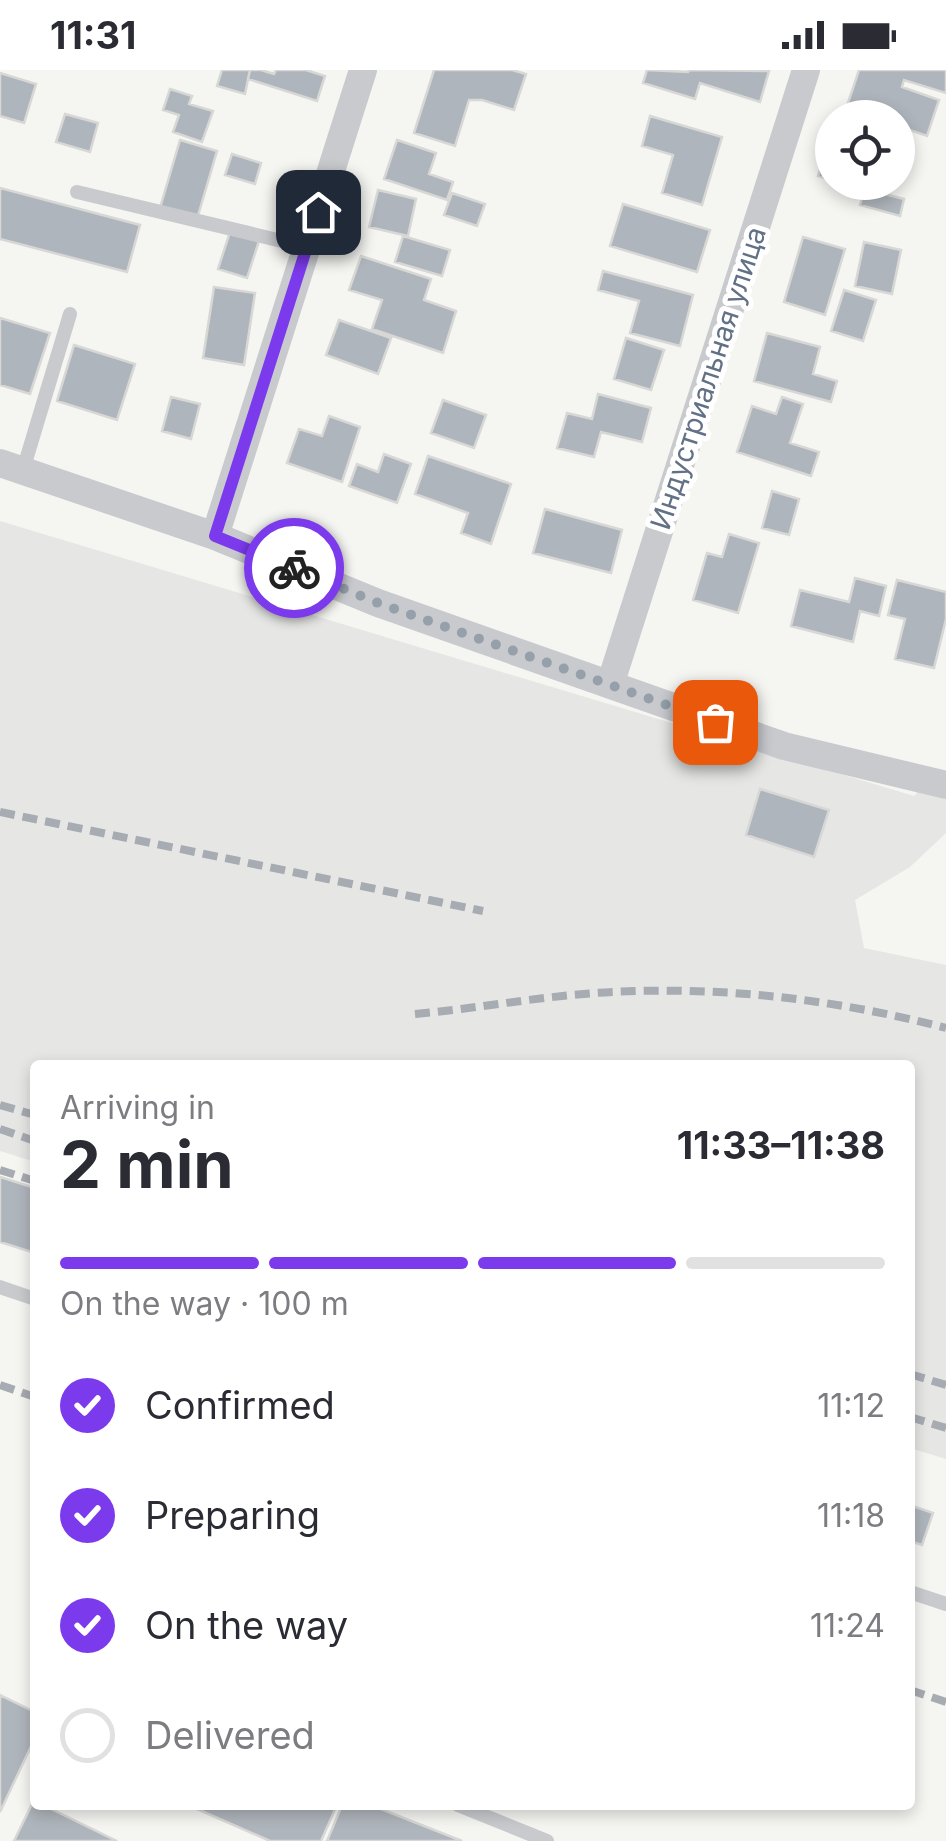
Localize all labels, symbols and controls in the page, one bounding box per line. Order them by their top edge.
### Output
text: 11:31 [50,12,136,58]
map controls [815,100,915,200]
button: locate [815,100,915,200]
pin [276,170,361,255]
icon: home [291,185,346,240]
street label: Индустриальная улица [643,222,773,534]
courier [244,518,344,618]
icon: bike [267,541,322,596]
pin [673,680,758,765]
icon: bag [688,695,743,750]
text: Arriving in [60,1088,215,1127]
text: 11:33–11:38 [677,1122,885,1168]
text: 2 min [60,1125,234,1204]
text: On the way · 100 m [60,1284,349,1323]
icon: check [60,1378,115,1433]
text: Confirmed [145,1382,335,1428]
text: 11:12 [817,1386,885,1425]
icon: check [60,1488,115,1543]
text: Preparing [145,1492,320,1538]
text: 11:18 [817,1496,885,1535]
icon: check [60,1598,115,1653]
text: On the way [145,1602,348,1648]
text: 11:24 [810,1606,885,1645]
text: Delivered [145,1712,315,1758]

